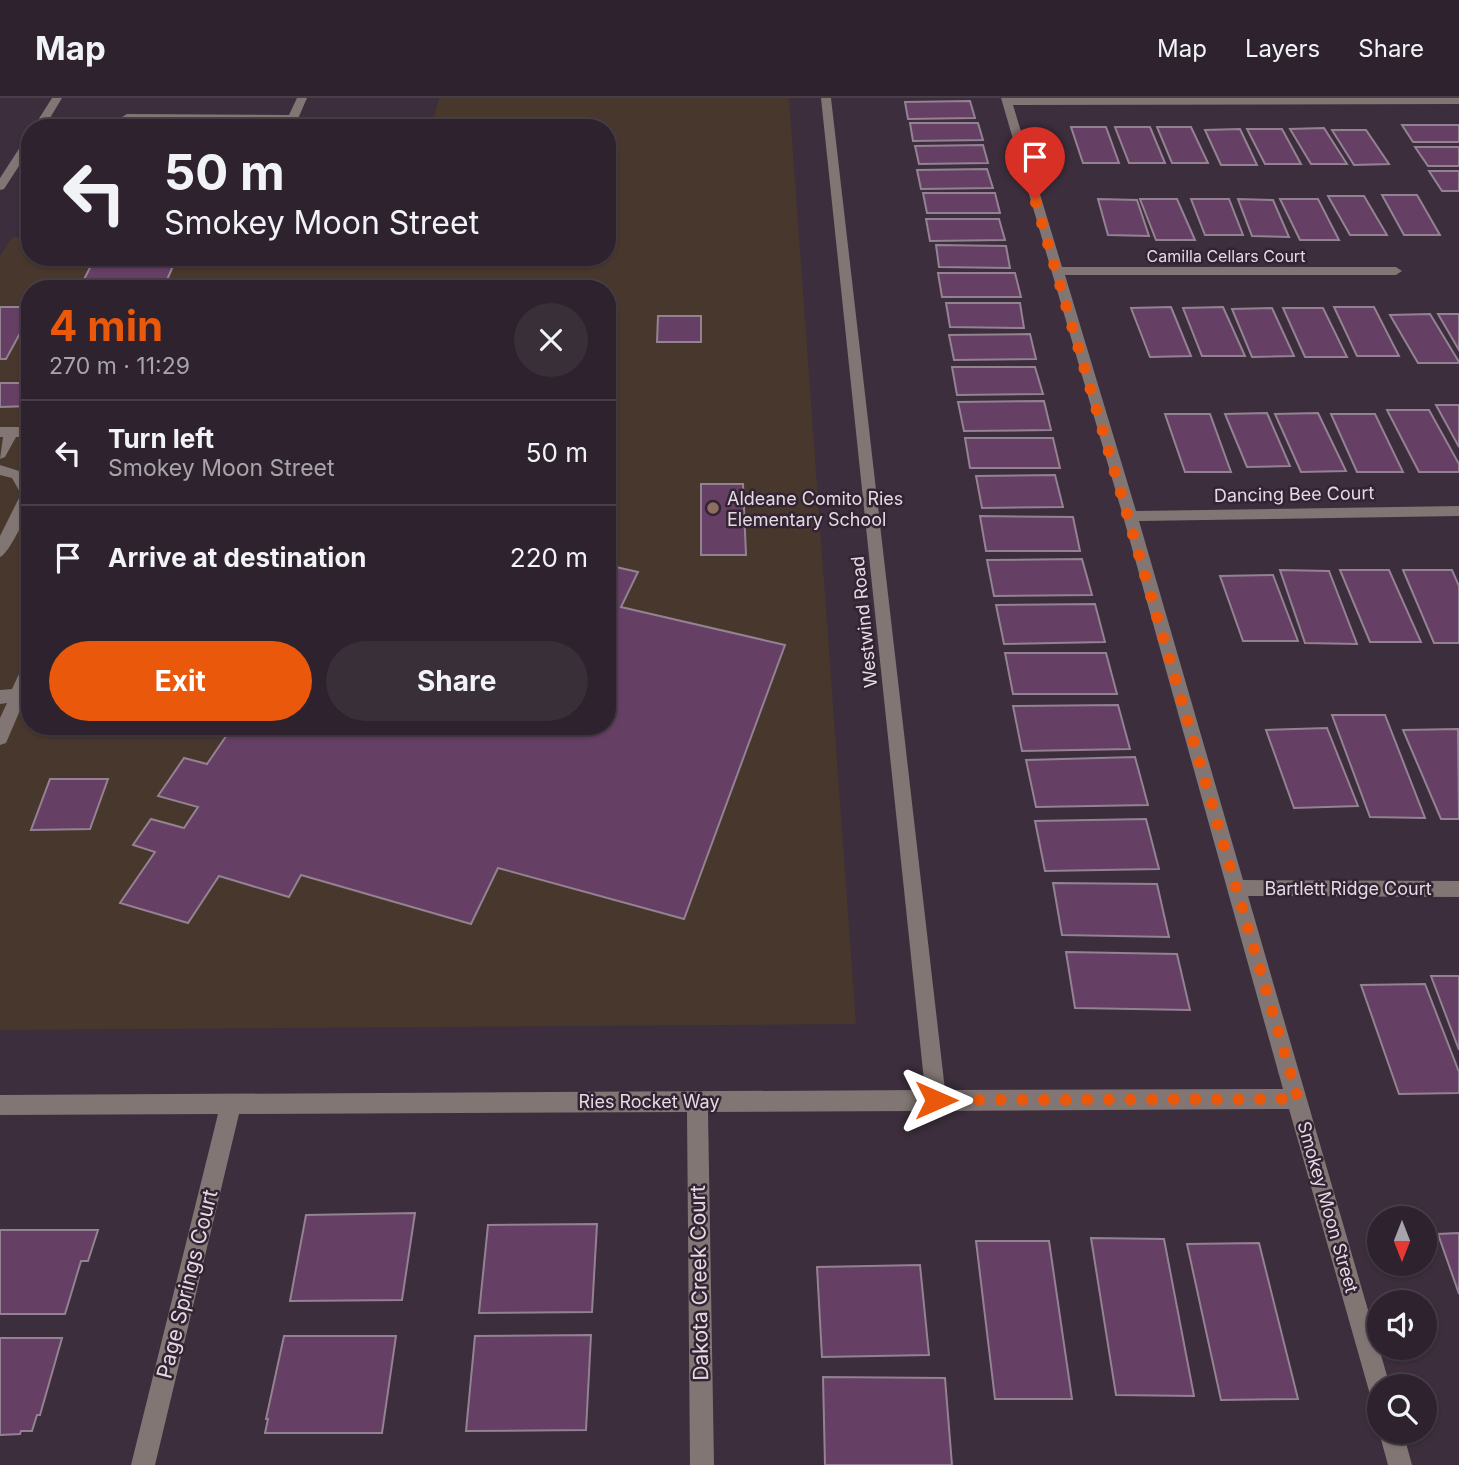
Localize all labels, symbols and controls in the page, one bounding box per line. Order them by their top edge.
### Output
text: Map [35,28,106,68]
text: Map [1157,34,1207,63]
text: Layers [1245,34,1320,63]
text: Share [1358,34,1424,63]
pin [1005,127,1065,199]
icon: arrive [1016,138,1054,176]
text: 50 m [164,143,285,202]
icon: left [49,147,140,238]
text: Smokey Moon Street [164,203,479,242]
street label: Camilla Cellars Court [1147,246,1305,266]
text: 4 min [49,300,163,351]
button: close [514,303,588,377]
text: 270 m · 11:29 [49,352,190,380]
text: Turn left [108,423,214,454]
icon: left [49,434,87,472]
text: 50 m [526,437,588,468]
text: Smokey Moon Street [108,454,334,482]
street label: Dancing Bee Court [1214,482,1375,506]
place label: Aldeane Comito Ries Elementary School [727,488,903,530]
marker: Aldeane Comito Ries Elementary School [705,500,721,516]
icon: arrive [49,539,87,577]
text: Arrive at destination [108,542,367,573]
text: 220 m [510,542,588,573]
street label: Westwind Road [847,555,881,689]
button: Exit [49,641,312,721]
button: Share [326,641,588,721]
street label: Bartlett Ridge Court [1264,878,1432,899]
position arrow [899,1063,973,1137]
street label: Ries Rocket Way [578,1091,720,1112]
street label: Smokey Moon Street [1293,1119,1363,1295]
street label: Dakota Creek Court [685,1185,713,1381]
street label: Page Springs Court [151,1187,223,1381]
north arrow [1367,1206,1437,1276]
map controls [1367,1206,1437,1444]
button: sound [1367,1290,1437,1360]
button: search [1367,1374,1437,1444]

